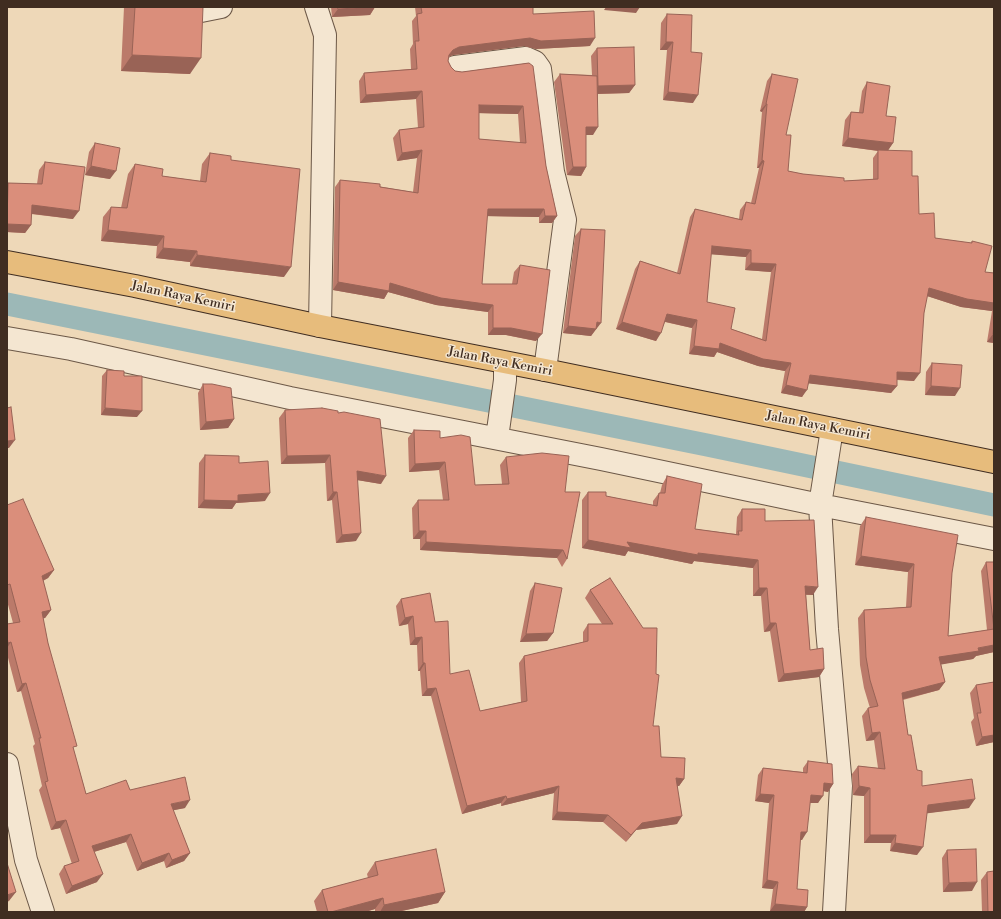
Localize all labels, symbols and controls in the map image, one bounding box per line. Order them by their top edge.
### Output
street label: Jalan Raya Kemiri [130,278,236,316]
street label: Jalan Raya Kemiri [446,344,554,380]
street label: Jalan Raya Kemiri [764,408,872,444]

